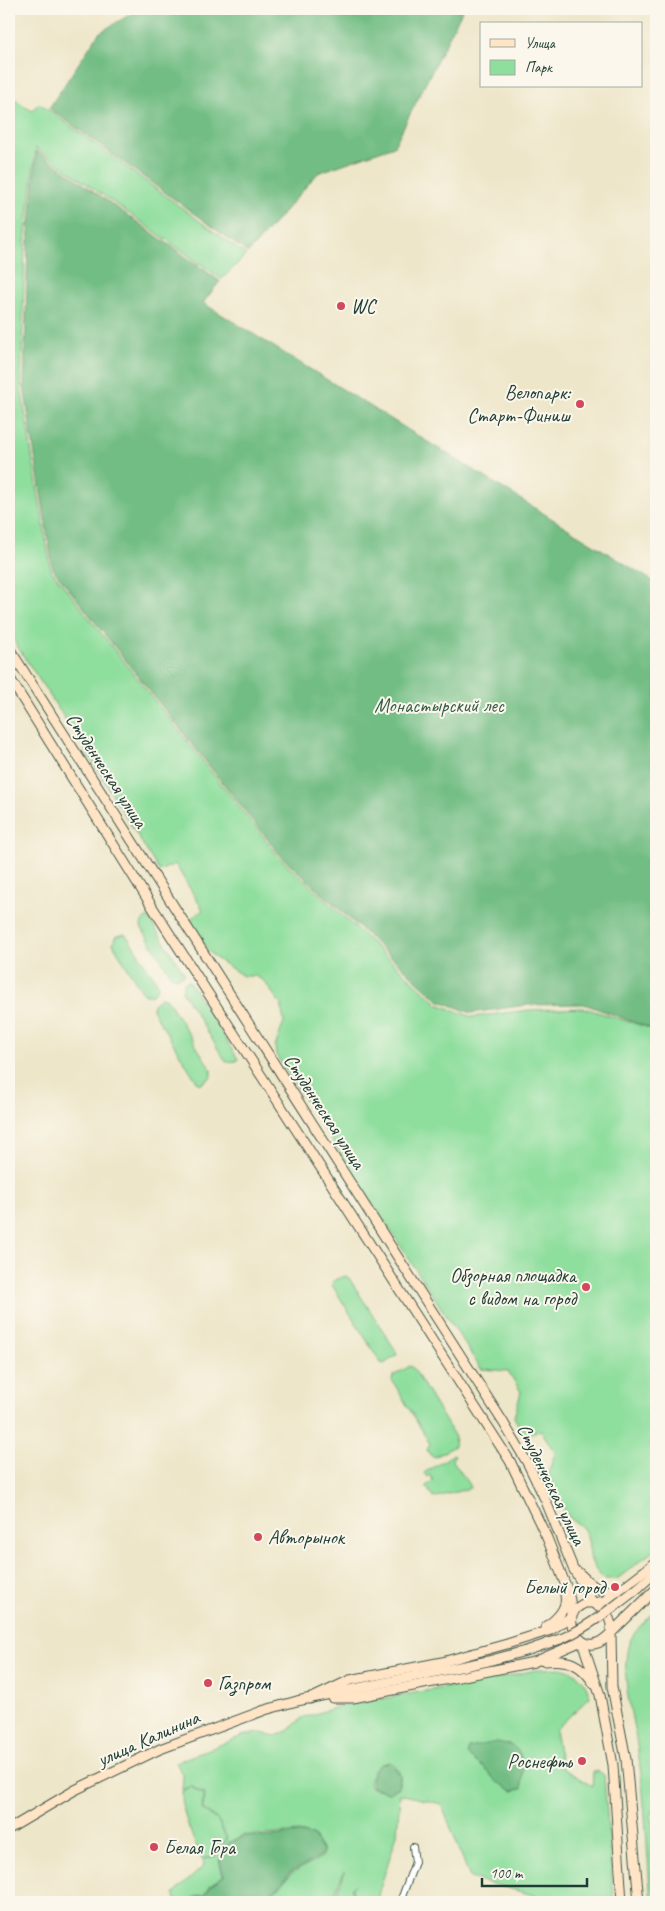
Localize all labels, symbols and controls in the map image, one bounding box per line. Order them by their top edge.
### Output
legend [480,22,642,88]
text: Улица [525,34,556,53]
text: Парк [525,58,553,77]
place label: WC [351,294,377,319]
marker: WC [335,300,347,312]
place label: Велопарк: Старт-Финиш [467,380,572,428]
marker: Велопарк: Старт-Финиш [574,398,586,410]
park label: Монастырский лес [374,693,505,718]
street label: Студенческая улица [60,708,154,834]
street label: Студенческая улица [278,1049,372,1175]
place label: Обзорная площадка с видом на город [450,1263,578,1311]
marker: Обзорная площадка с видом на город [580,1281,592,1293]
street label: Студенческая улица [511,1419,593,1551]
place label: Авторынок [268,1525,346,1550]
marker: Авторынок [252,1531,264,1543]
place label: Белый город [524,1575,607,1600]
marker: Белый город [609,1581,621,1593]
place label: Газпром [218,1671,272,1697]
marker: Газпром [202,1677,214,1689]
street label: улица Калинина [92,1704,204,1772]
place label: Роснефть [507,1749,574,1774]
marker: Роснефть [576,1755,588,1767]
place label: Белая Гора [164,1835,237,1860]
marker: Белая Гора [148,1841,160,1853]
scale bar [482,1856,588,1888]
text: 100 m [490,1864,524,1883]

